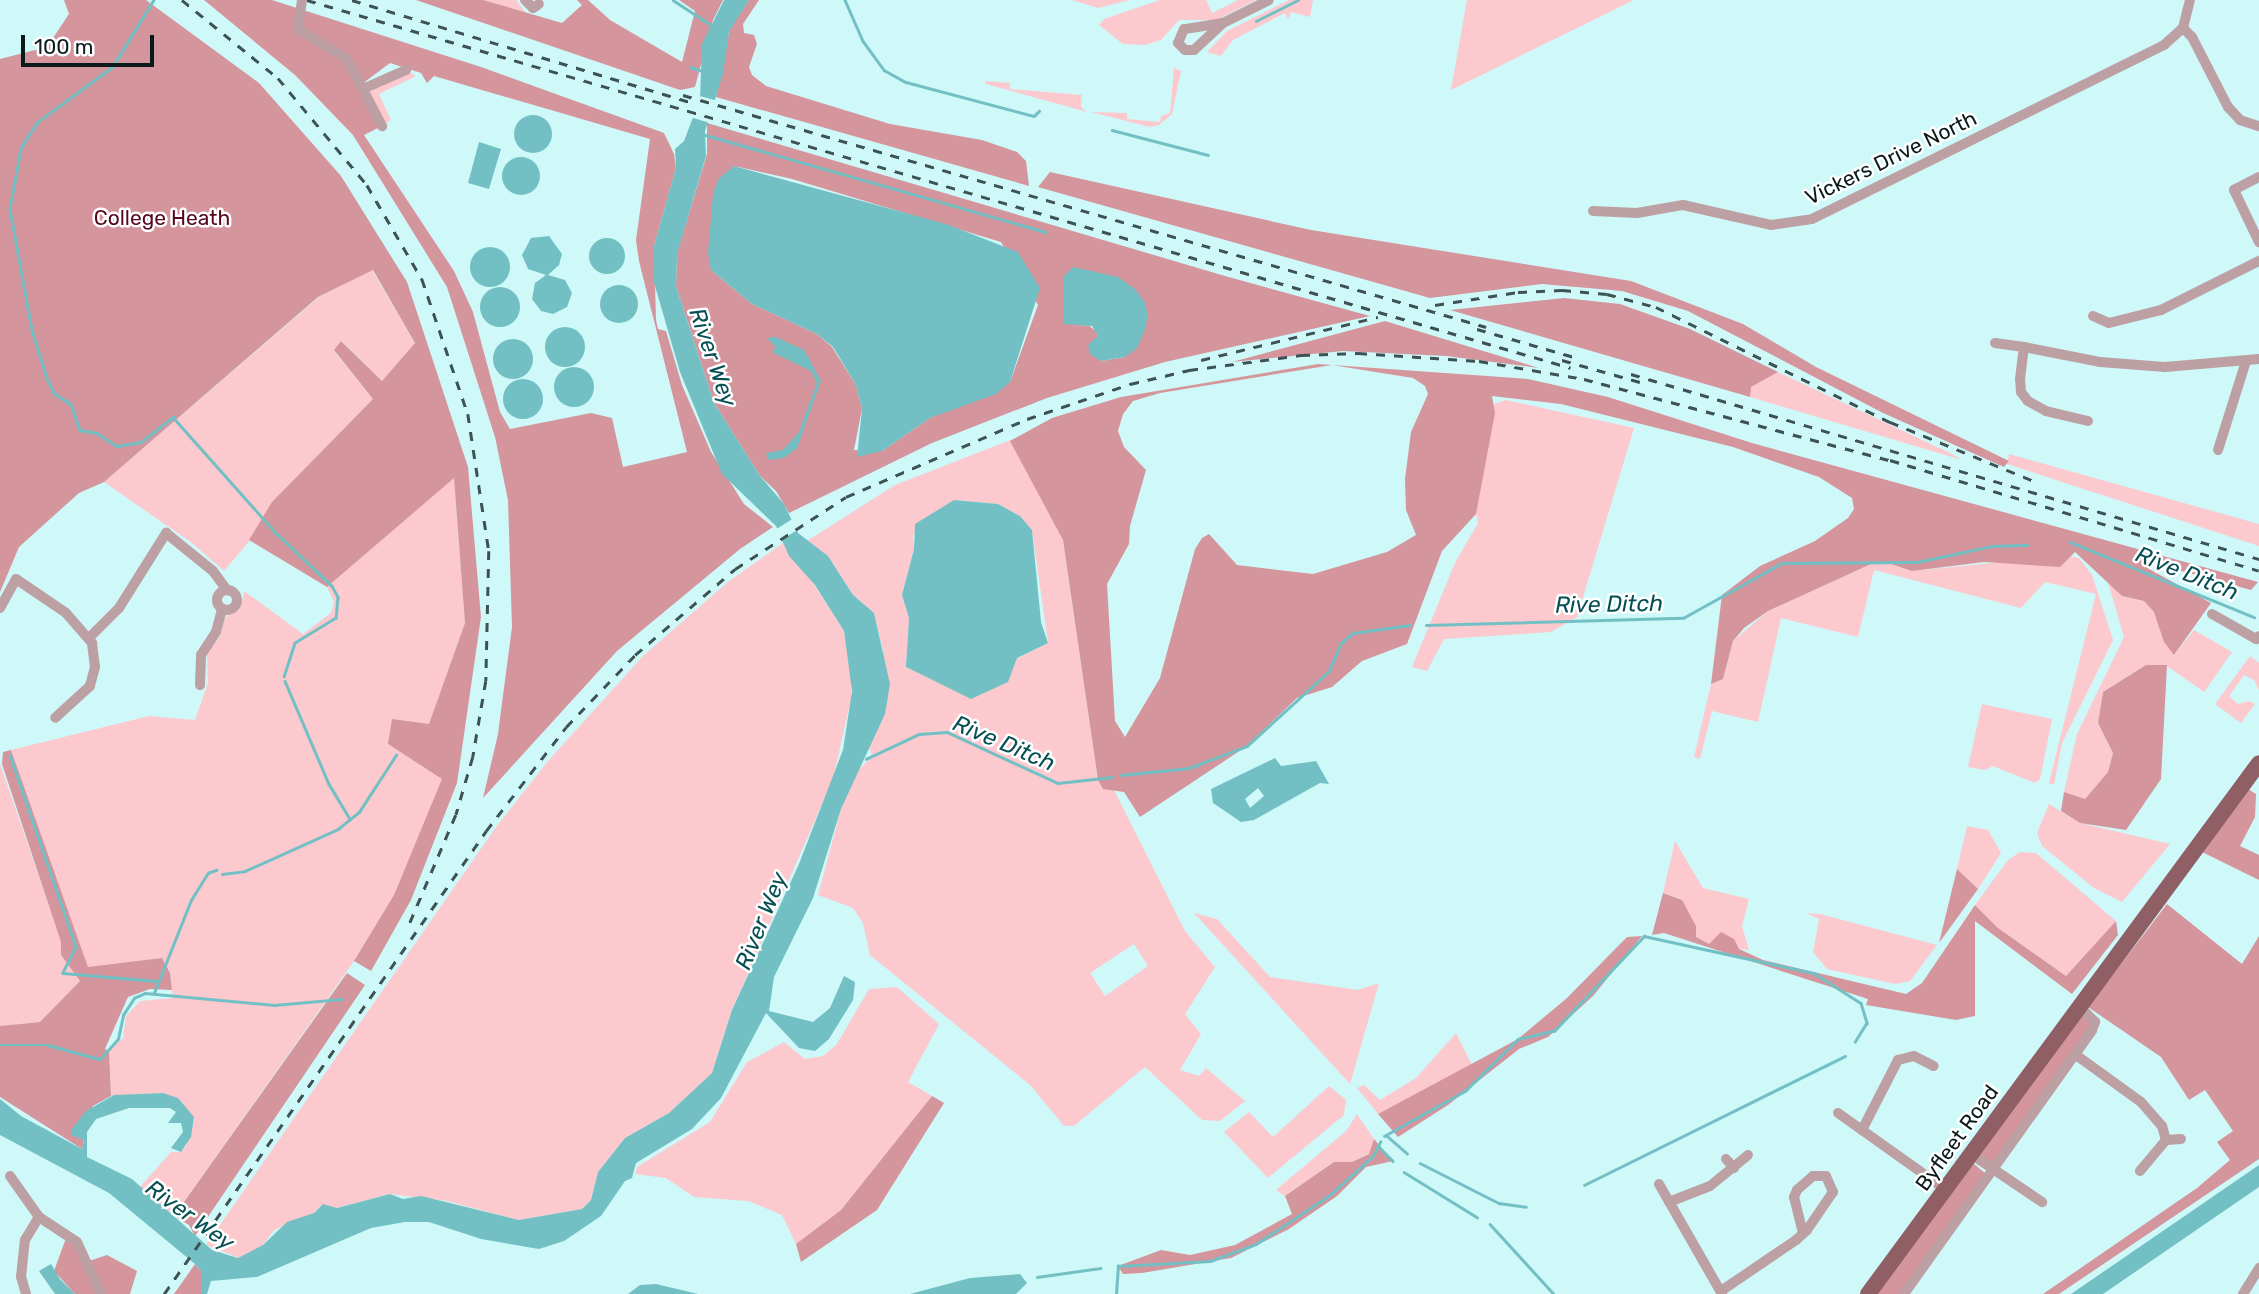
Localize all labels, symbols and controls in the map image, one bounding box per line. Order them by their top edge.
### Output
scale bar [24,21,158,65]
text: 100 m [34,34,93,59]
street label: Vickers Drive North [1801,106,1981,210]
park label: College Heath [94,205,230,231]
water label: River Wey [683,304,743,410]
water label: Rive Ditch [2132,540,2242,606]
water label: Rive Ditch [1555,589,1663,619]
water label: Rive Ditch [949,709,1059,777]
water label: River Wey [729,868,793,974]
street label: Byfleet Road [1910,1080,2004,1196]
water label: River Wey [140,1173,240,1257]

